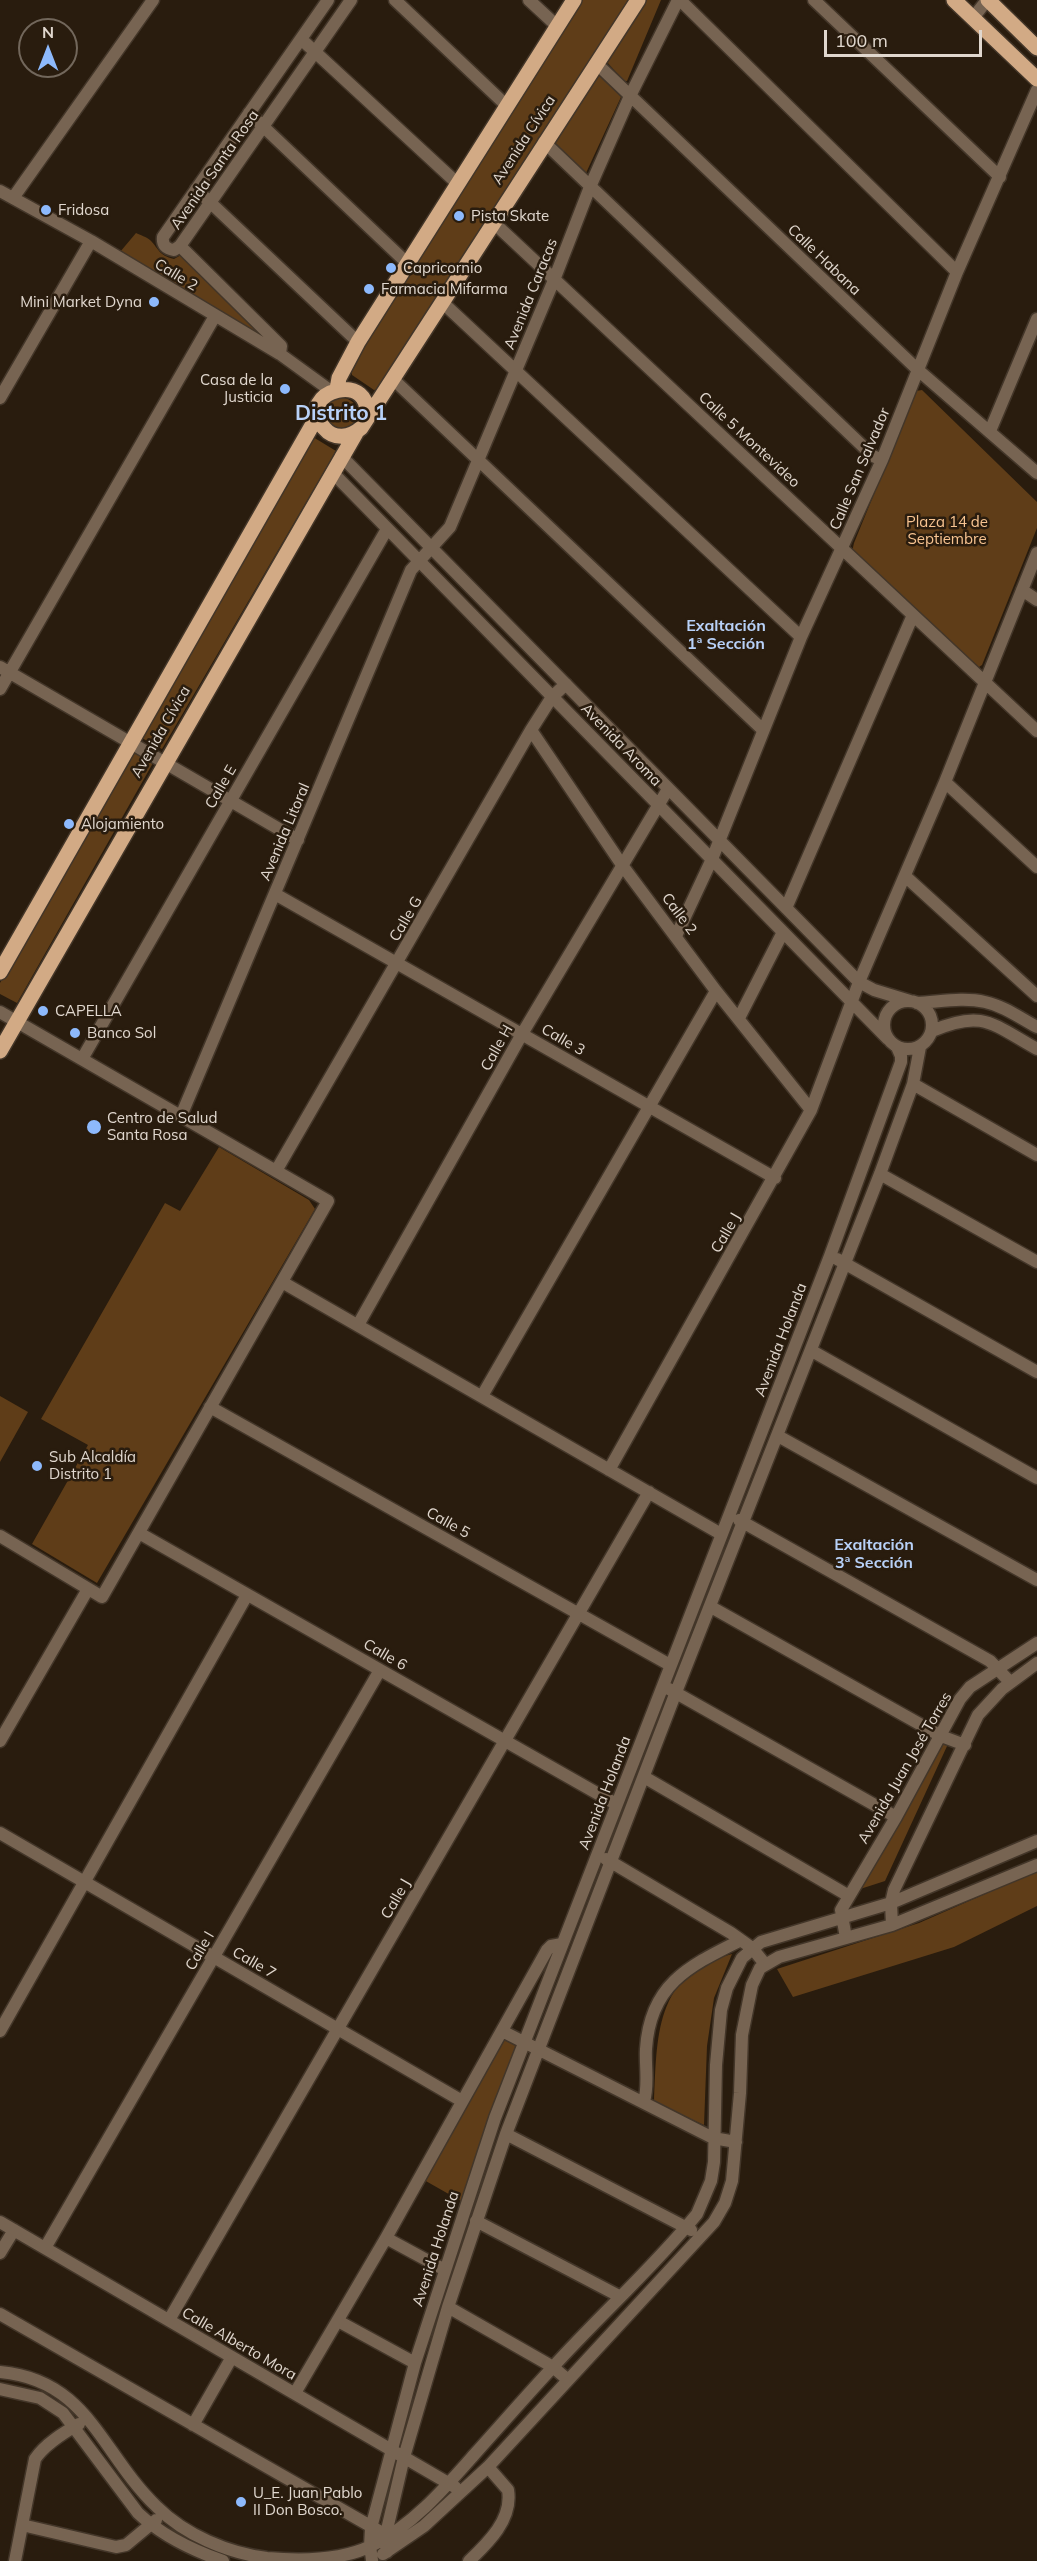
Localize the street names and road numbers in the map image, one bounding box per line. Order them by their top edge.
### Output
street label: Avenida Cívica [488,92,560,188]
street label: Avenida Santa Rosa [167,107,263,233]
street label: Calle Habana [784,221,864,299]
street label: Avenida Caracas [501,236,561,352]
street label: Calle 2 [151,255,201,295]
street label: Calle 5 Montevideo [695,388,803,492]
street label: Calle San Salvador [826,405,894,533]
street label: Avenida Cívica [128,683,194,781]
street label: Avenida Aroma [577,700,665,790]
street label: Calle E [201,762,241,812]
street label: Avenida Litoral [256,780,314,884]
street label: Calle 2 [658,890,700,938]
street label: Calle G [386,893,426,945]
street label: Calle 3 [538,1020,588,1060]
street label: Calle H [477,1022,517,1074]
street label: Calle J [707,1210,745,1256]
street label: Avenida Holanda [751,1281,811,1399]
street label: Calle 5 [423,1504,473,1542]
street label: Calle 6 [360,1635,410,1675]
street label: Avenida Juan José Torres [854,1689,956,1847]
street label: Avenida Holanda [575,1734,635,1852]
street label: Calle J [377,1876,415,1922]
street label: Calle I [182,1928,218,1974]
street label: Calle 7 [229,1943,279,1983]
street label: Avenida Holanda [409,2189,463,2309]
street label: Calle Alberto Mora [179,2304,299,2384]

